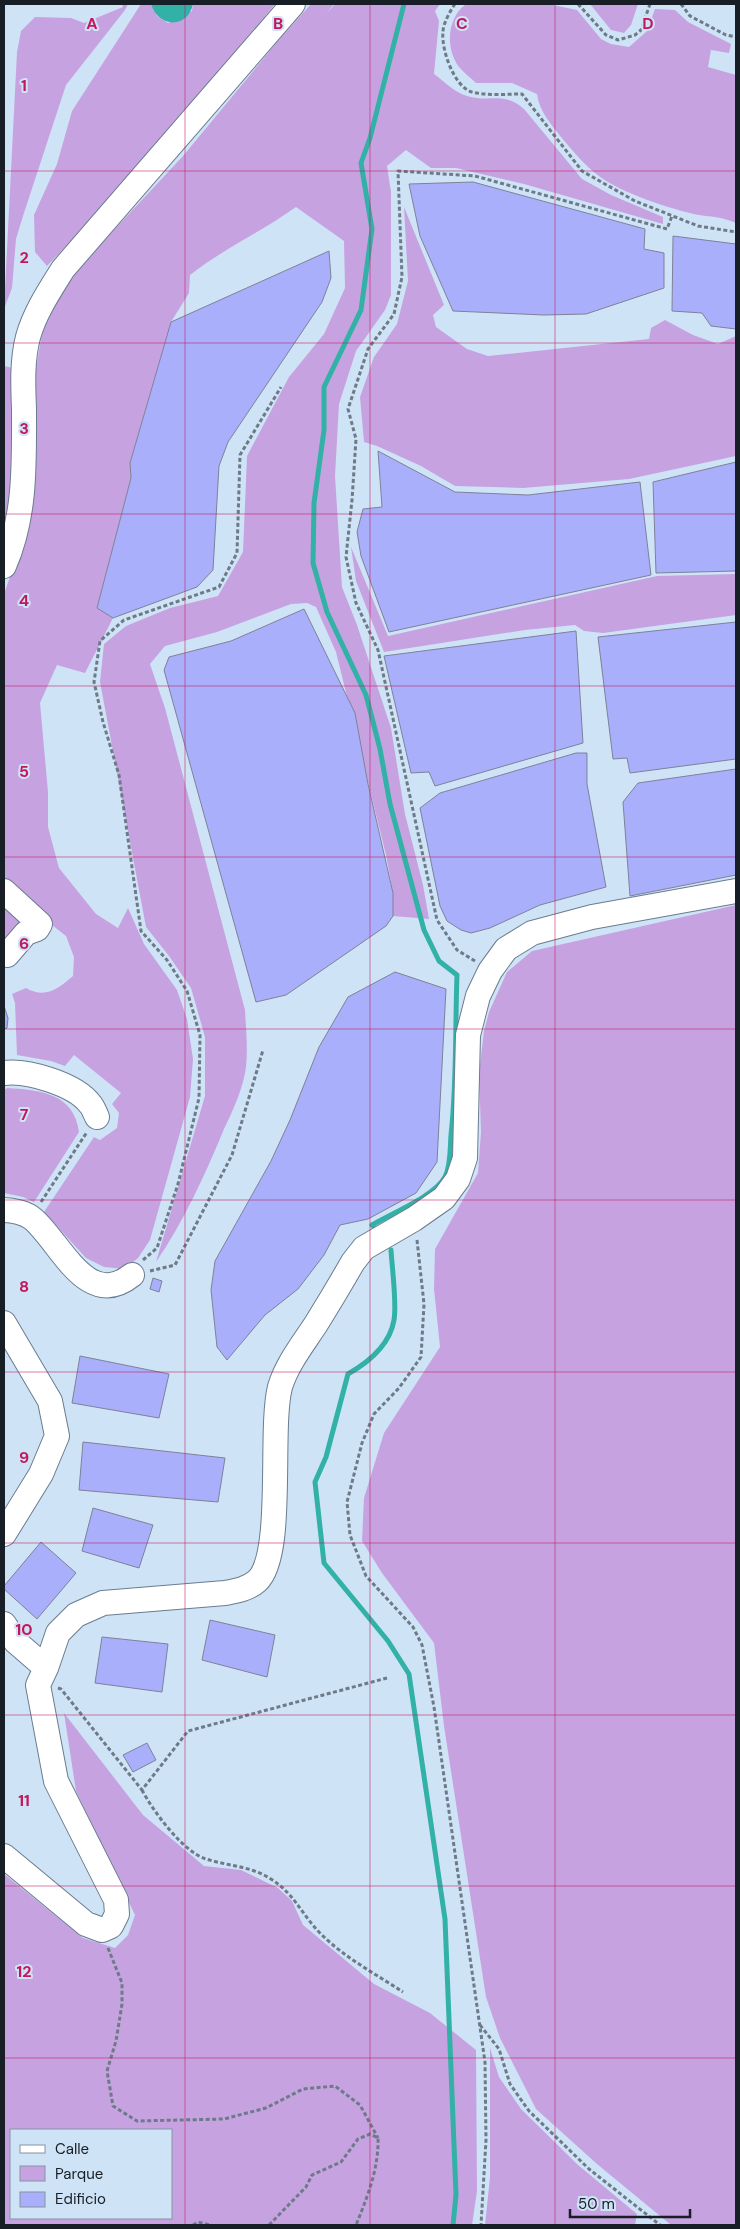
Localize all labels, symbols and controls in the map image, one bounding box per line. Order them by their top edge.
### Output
text: A [86,13,98,34]
text: B [273,13,283,34]
text: C [456,13,468,34]
text: D [642,13,654,34]
text: 1 [21,75,27,96]
text: 2 [19,247,29,268]
text: 3 [19,418,29,439]
text: 4 [19,590,29,611]
text: 5 [19,761,29,782]
text: 6 [19,933,29,954]
text: 7 [20,1104,29,1125]
text: 8 [19,1276,29,1297]
text: 9 [19,1447,29,1468]
text: 10 [15,1619,33,1640]
text: 11 [18,1790,30,1811]
text: 12 [16,1961,32,1982]
legend [10,2129,172,2219]
text: Calle [55,2139,89,2159]
text: Parque [55,2164,103,2184]
scale bar [570,2186,690,2218]
text: Edificio [55,2189,106,2209]
text: 50 m [578,2194,615,2214]

